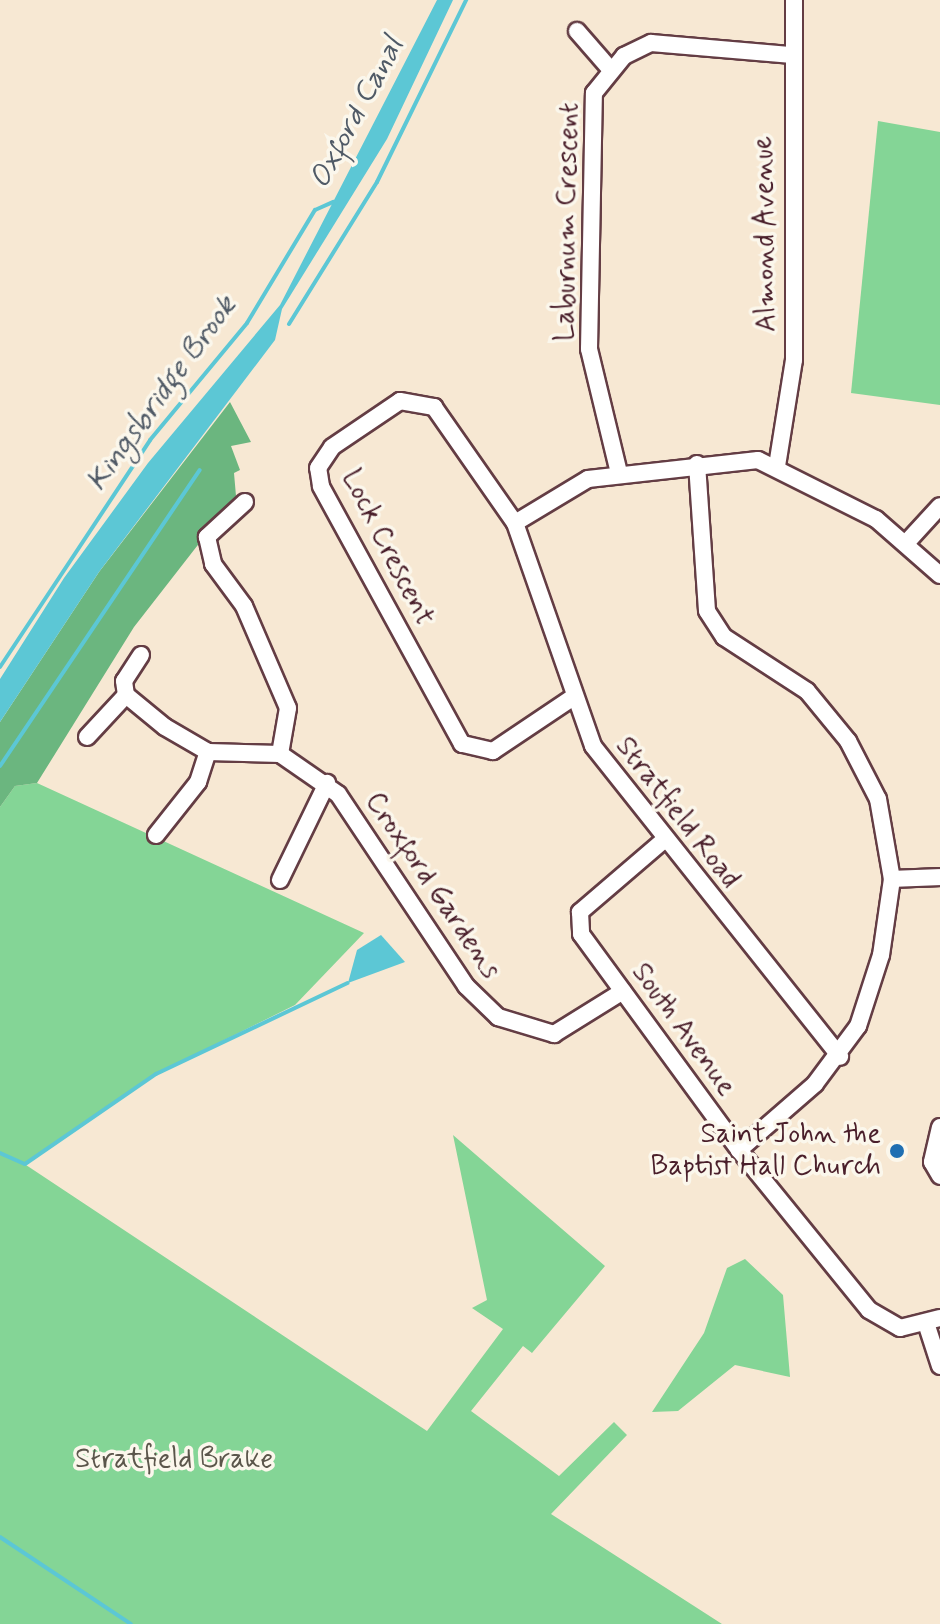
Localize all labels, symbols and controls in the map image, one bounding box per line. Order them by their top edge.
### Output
water label: Oxford Canal [302,31,412,195]
street label: Laburnum Crescent [549,101,587,343]
street label: Almond Avenue [748,137,784,331]
water label: Kingsbridge Brook [79,290,245,498]
street label: Lock Crescent [333,464,441,632]
street label: Stratfield Road [608,731,746,895]
street label: Croxford Gardens [360,790,504,982]
street label: South Avenue [624,957,742,1103]
place label: Saint John the Baptist Hall Church [650,1118,881,1184]
marker: Saint John the Baptist Hall Church [888,1142,906,1160]
park label: Stratfield Brake [76,1443,272,1477]

